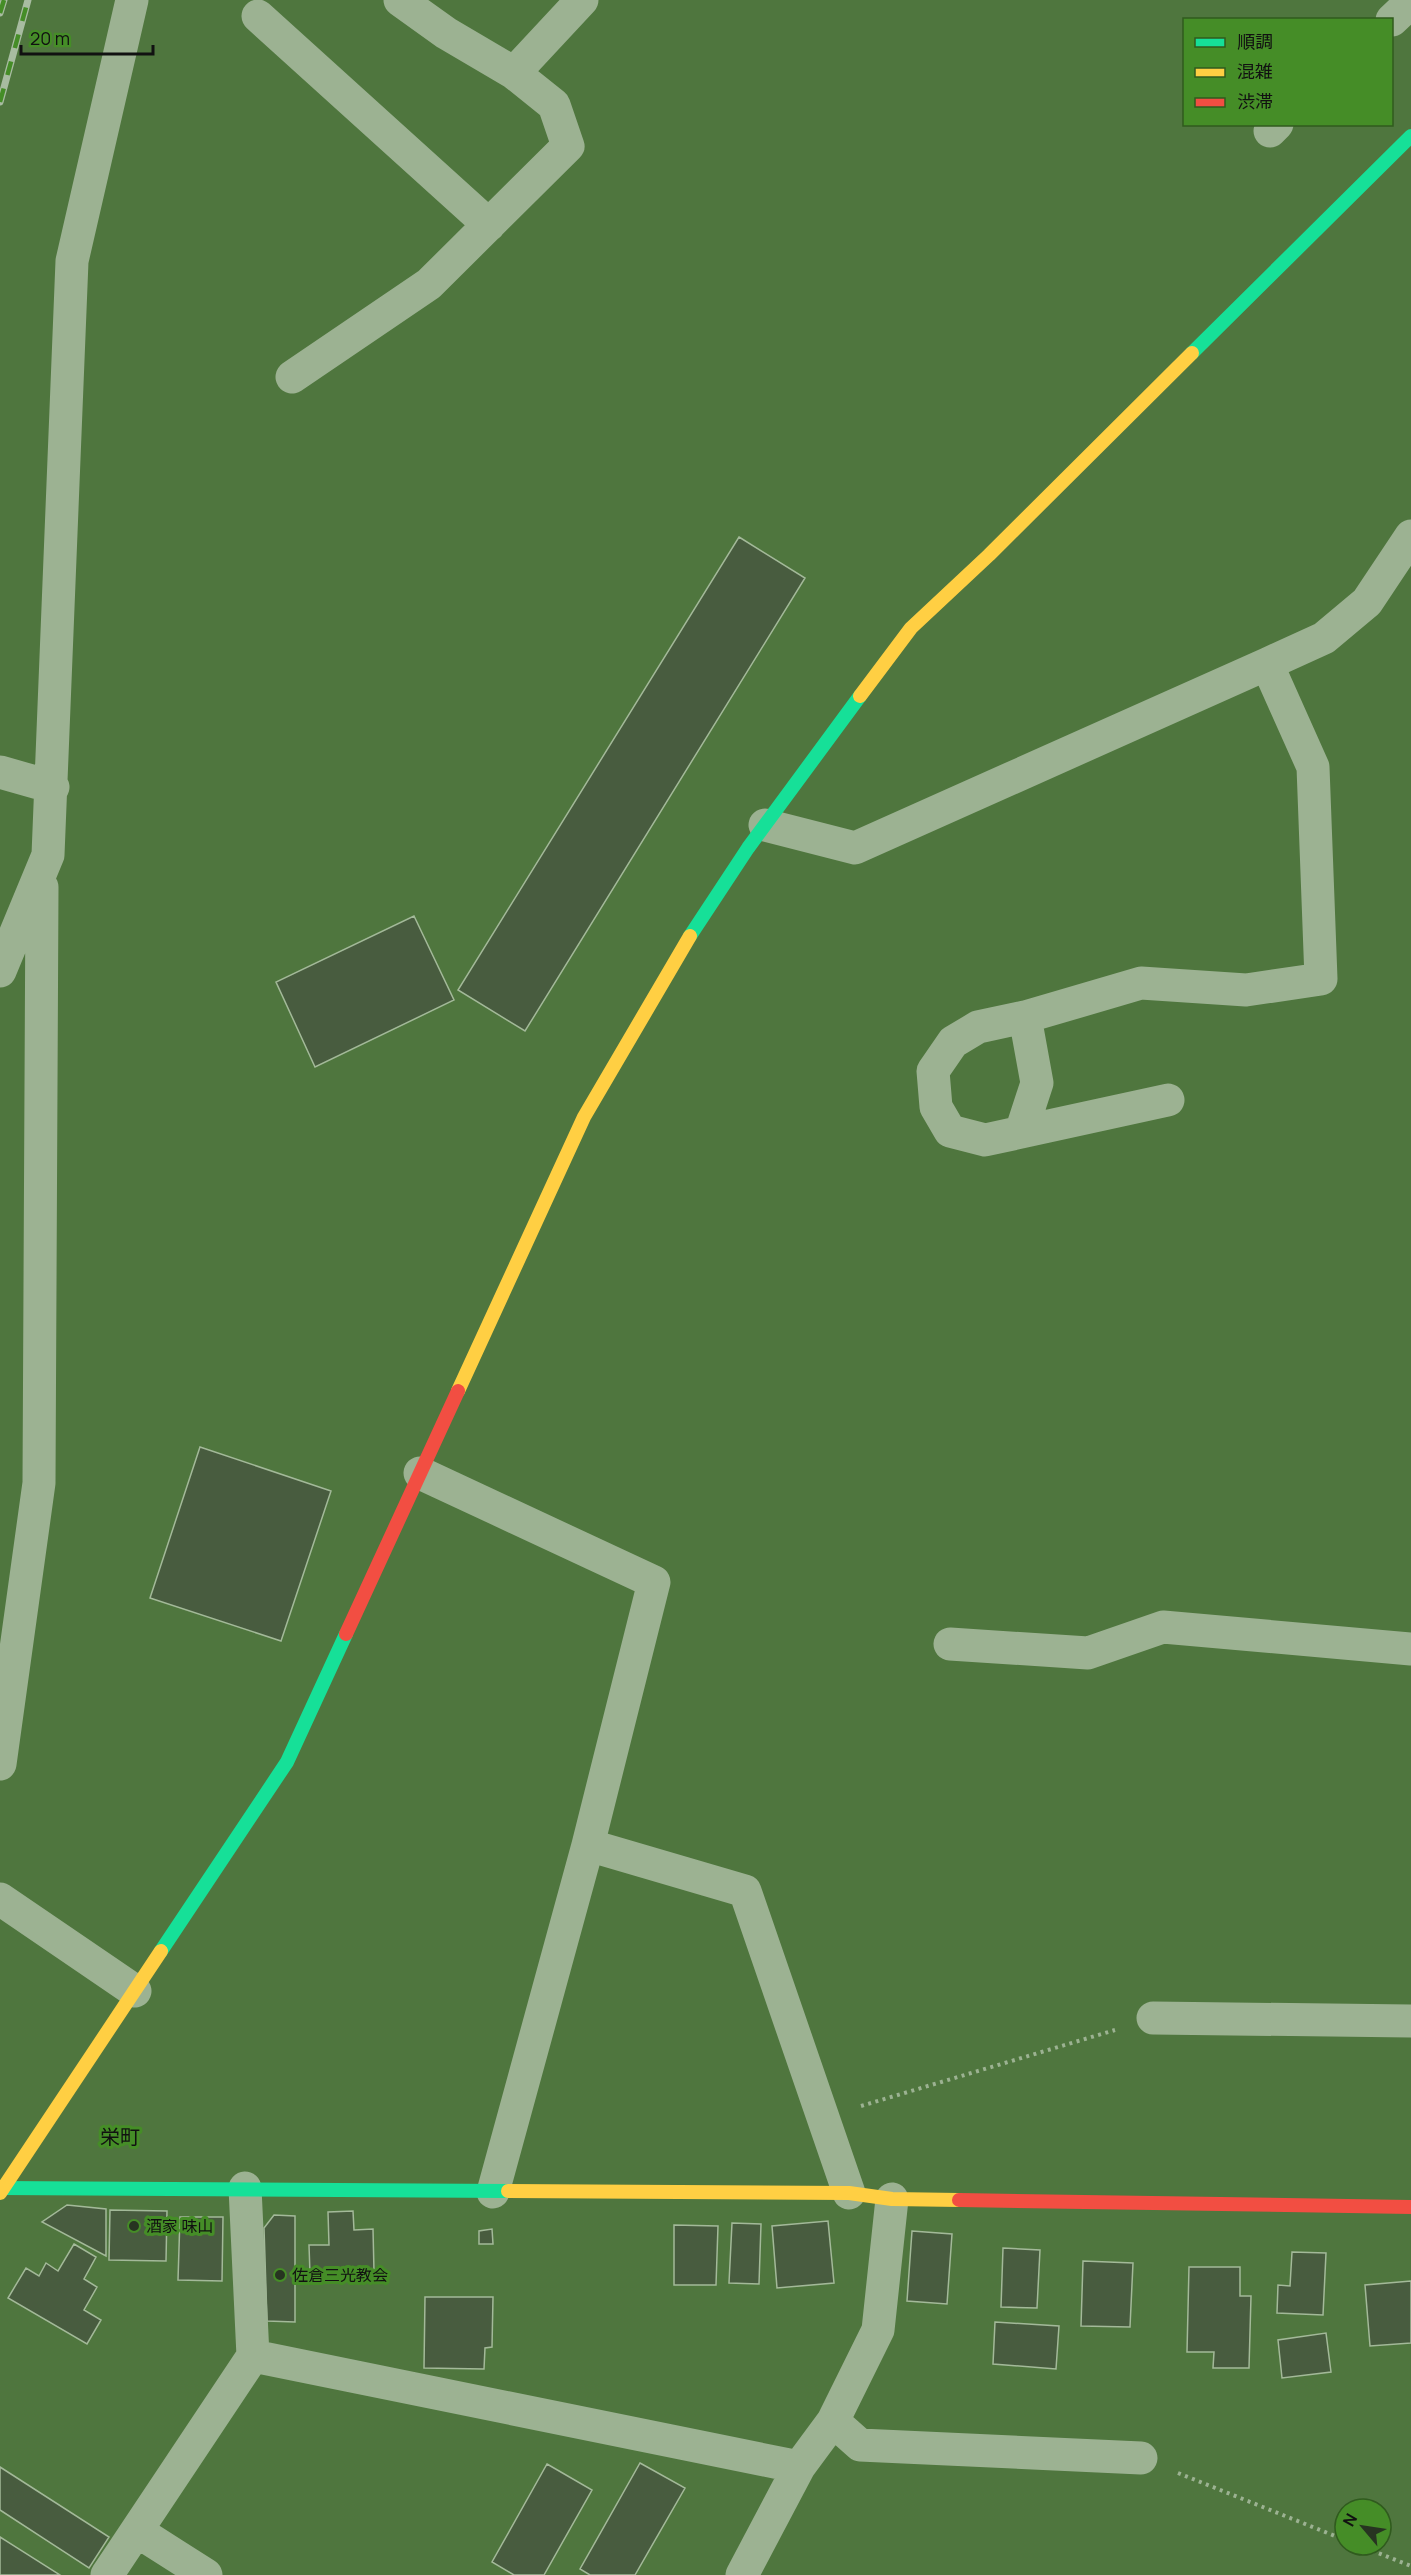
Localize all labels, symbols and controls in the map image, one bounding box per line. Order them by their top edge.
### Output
scale bar [21,18,153,56]
legend [1183,18,1393,126]
text: 20 m [30,26,70,50]
text: 順調 [1237,29,1273,53]
text: 混雑 [1237,59,1273,83]
text: 渋滞 [1237,89,1273,113]
district label: 栄町 [100,2123,140,2150]
place label: 酒家 味山 [146,2215,213,2237]
marker: 酒家 味山 [127,2219,141,2233]
place label: 佐倉三光教会 [292,2264,388,2286]
marker: 佐倉三光教会 [273,2268,287,2282]
north arrow [1333,2497,1393,2557]
text: N [1337,2509,1362,2530]

